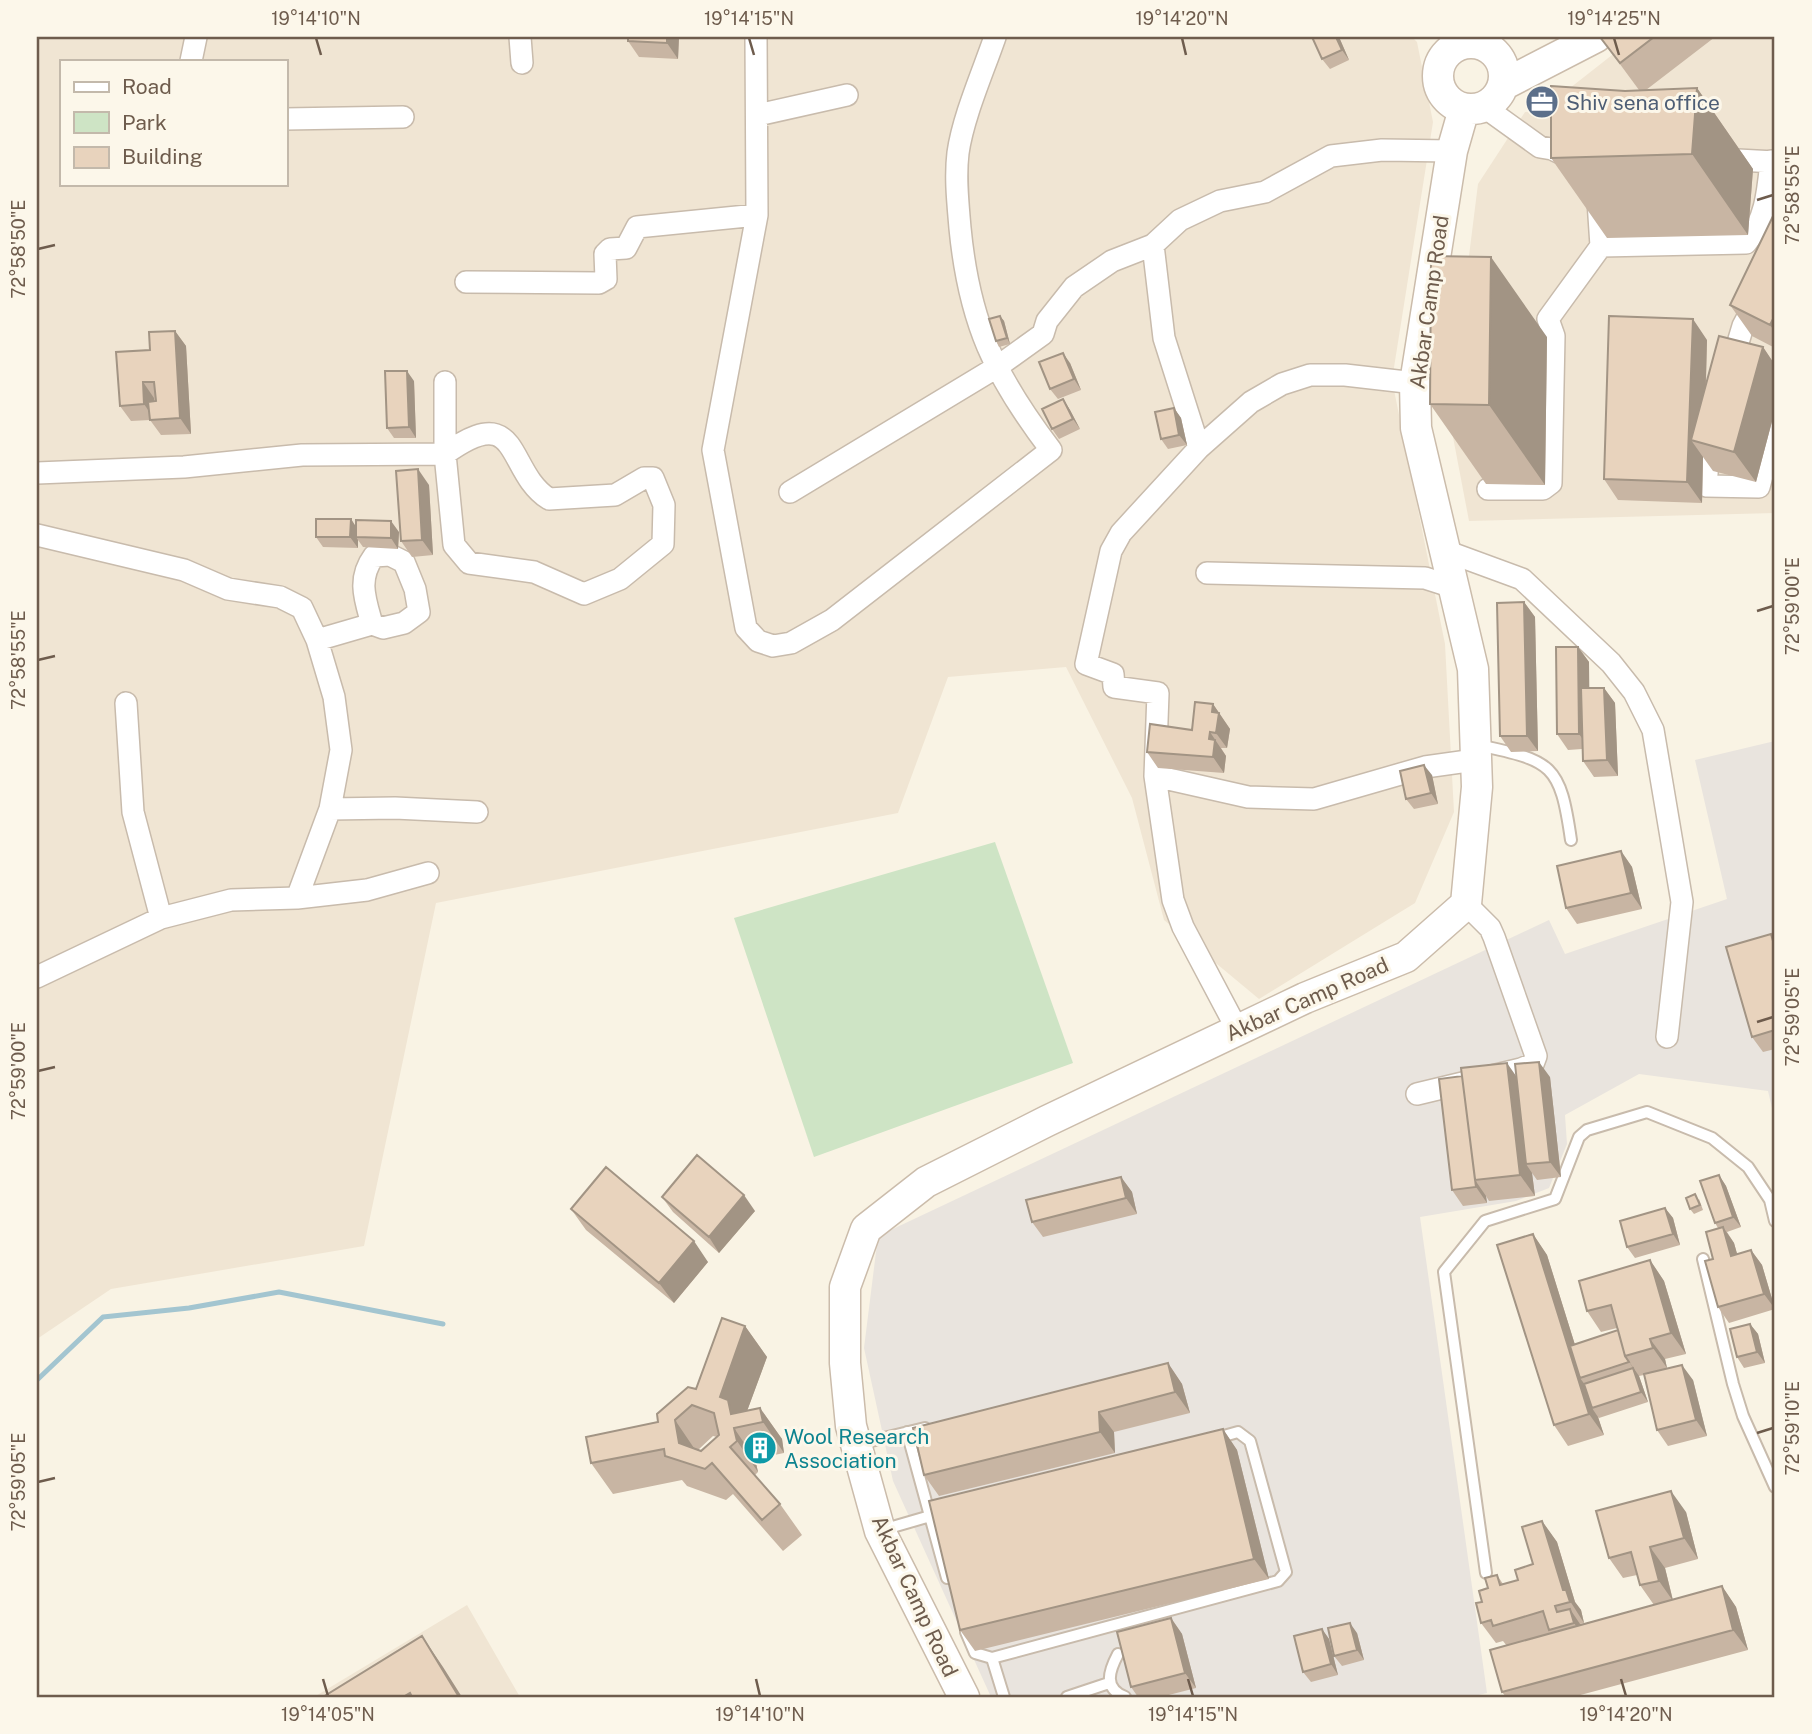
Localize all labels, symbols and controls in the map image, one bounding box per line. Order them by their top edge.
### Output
text: 19°14'10"N [271,8,361,29]
text: 19°14'15"N [704,8,794,29]
text: 19°14'20"N [1136,8,1228,29]
text: 19°14'25"N [1567,8,1661,29]
legend [60,60,287,186]
text: Road [122,74,172,99]
office icon: Shiv sena office [1523,83,1561,121]
place label: Shiv sena office [1566,90,1720,115]
text: Park [122,110,167,135]
text: Building [122,144,203,169]
text: 72°58'55"E [1782,145,1803,245]
text: 72°58'50"E [8,199,29,299]
street label: Akbar Camp Road [1404,213,1454,391]
text: 72°59'00"E [1782,557,1803,655]
text: 72°58'55"E [8,610,29,710]
street label: Akbar Camp Road [1222,952,1392,1046]
text: 72°59'05"E [1782,968,1803,1066]
text: 72°59'00"E [8,1022,29,1120]
text: 72°59'10"E [1782,1381,1803,1475]
place label: Wool Research Association [784,1424,929,1473]
building icon: Wool Research Association [741,1429,779,1467]
text: 72°59'05"E [8,1433,29,1531]
street label: Akbar Camp Road [867,1511,963,1681]
text: 19°14'05"N [281,1704,375,1725]
text: 19°14'10"N [715,1704,805,1725]
text: 19°14'15"N [1148,1704,1238,1725]
text: 19°14'20"N [1580,1704,1672,1725]

